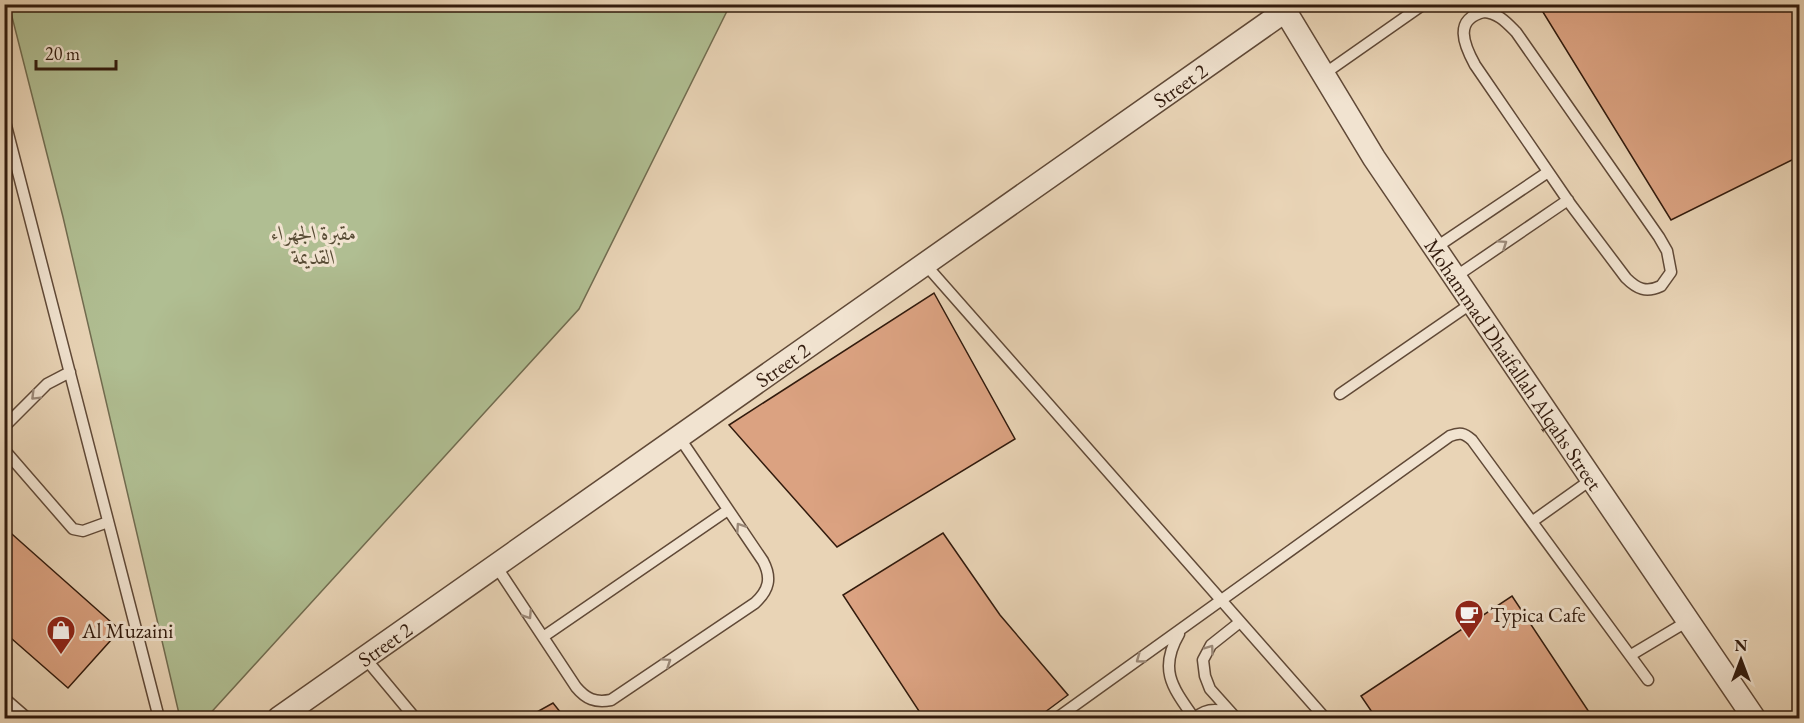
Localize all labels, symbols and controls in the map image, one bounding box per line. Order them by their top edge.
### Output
scale bar [36,33,116,71]
text: 20 m [45,42,80,65]
street label: Street 2 [1147,57,1212,113]
park label: مقبرة الجهراء القديمة [271,219,357,270]
street label: Mohammad Dhaifallah Alqahs Street [1419,233,1609,496]
one-way arrow [1497,240,1508,251]
street label: Street 2 [750,336,815,393]
one-way arrow [31,390,42,400]
one-way arrow [736,523,747,534]
cafe icon: Typica Cafe [1453,598,1485,640]
place label: Typica Cafe [1490,601,1586,628]
one-way arrow [521,608,532,619]
shop icon: Al Muzaini [45,614,77,656]
street label: Street 2 [352,615,417,672]
place label: Al Muzaini [81,617,173,644]
north arrow [1711,630,1771,690]
text: N [1735,635,1748,656]
one-way arrow [1203,645,1214,656]
one-way arrow [1135,652,1146,663]
one-way arrow [660,658,671,669]

